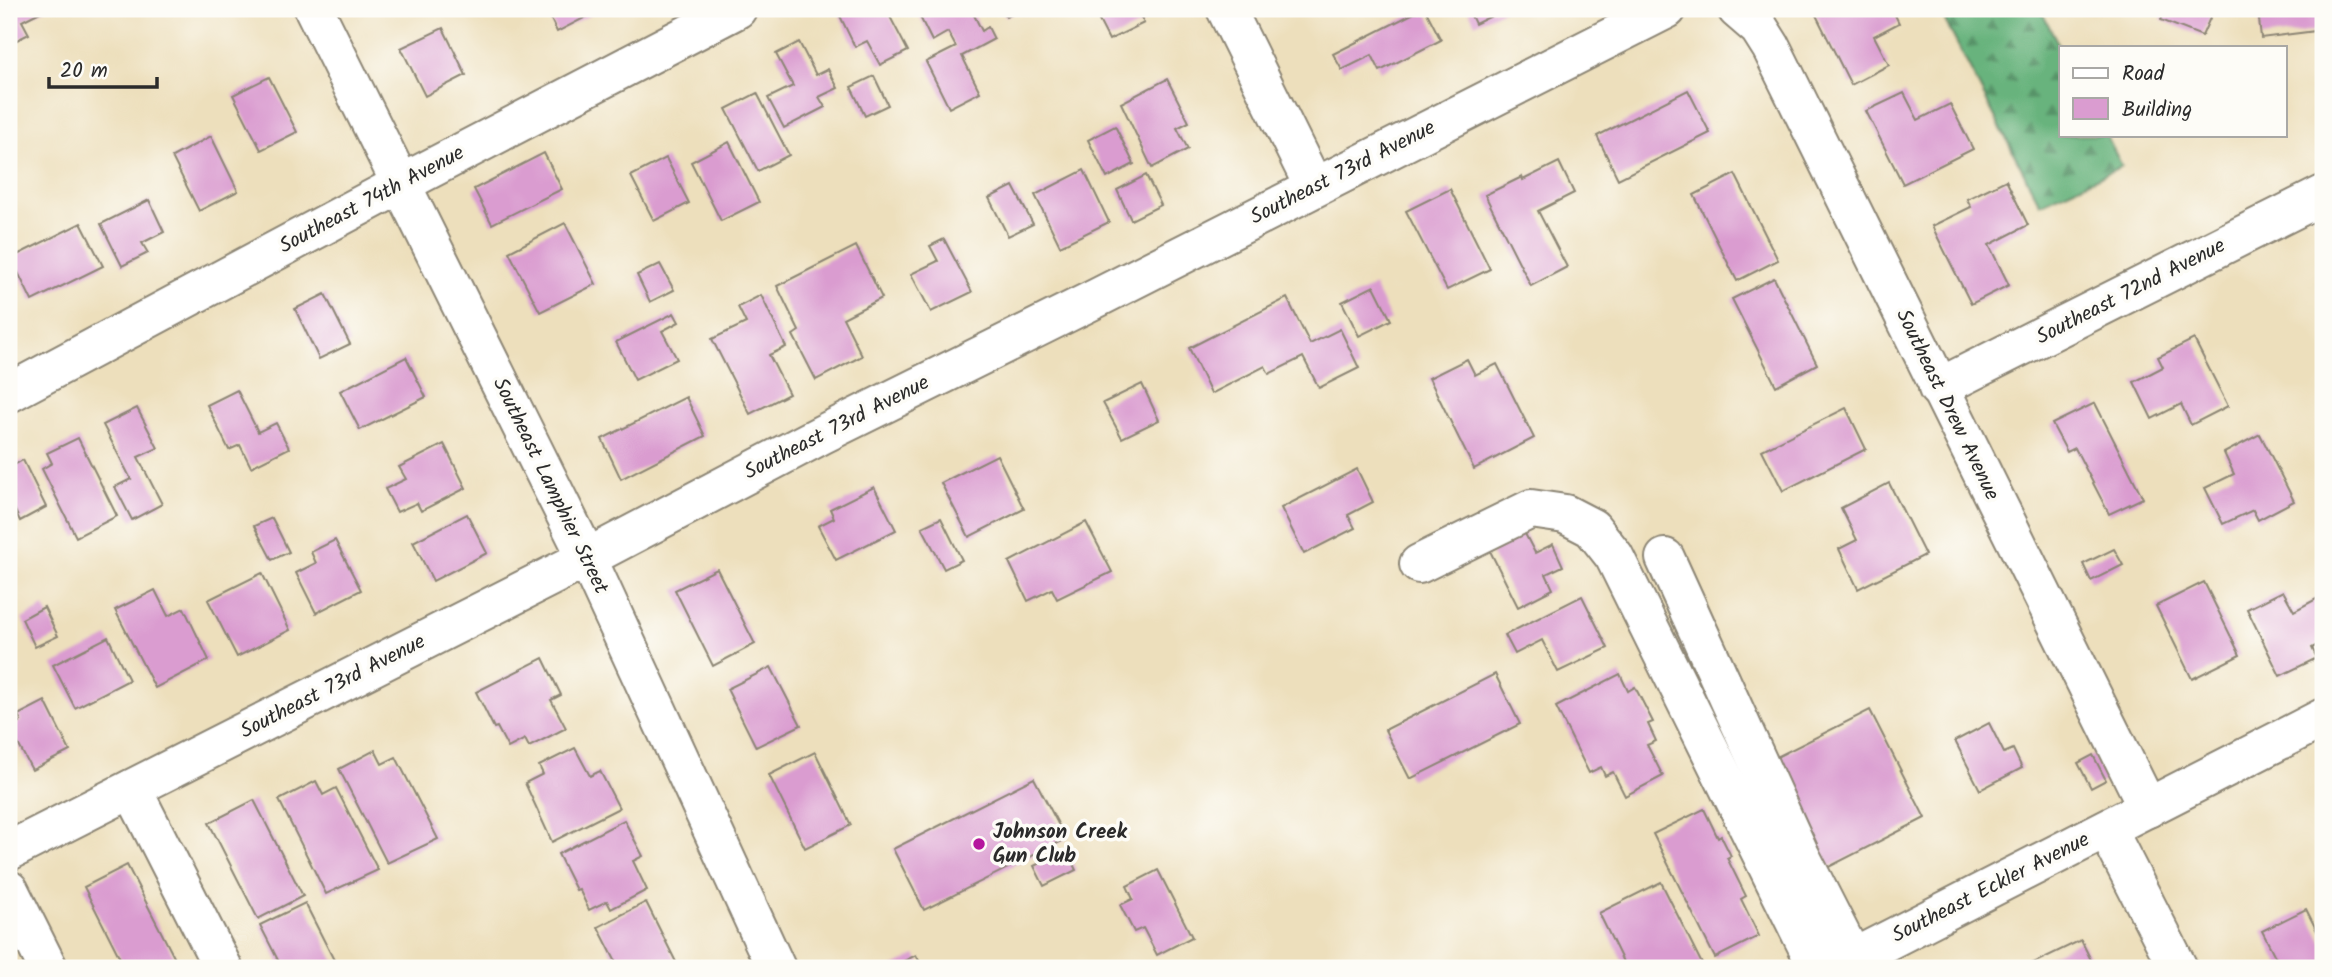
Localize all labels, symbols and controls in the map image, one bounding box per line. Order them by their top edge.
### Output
scale bar [49,46,158,90]
legend [2059,46,2286,136]
text: 20 m [60,55,108,88]
text: Road [2122,58,2165,91]
text: Building [2122,94,2192,127]
street label: Southeast 73rd Avenue [1244,112,1442,234]
street label: Southeast 74th Avenue [273,137,471,263]
street label: Southeast 72nd Avenue [2031,230,2232,354]
street label: Southeast Drew Avenue [1886,304,2008,507]
street label: Southeast 73rd Avenue [738,367,936,489]
street label: Southeast Lamphier Street [483,372,617,601]
street label: Southeast 73rd Avenue [234,626,432,748]
place label: Johnson Creek Gun Club [993,816,1127,873]
street label: Southeast Eckler Avenue [1886,824,2096,952]
marker: Johnson Creek Gun Club [971,836,987,852]

